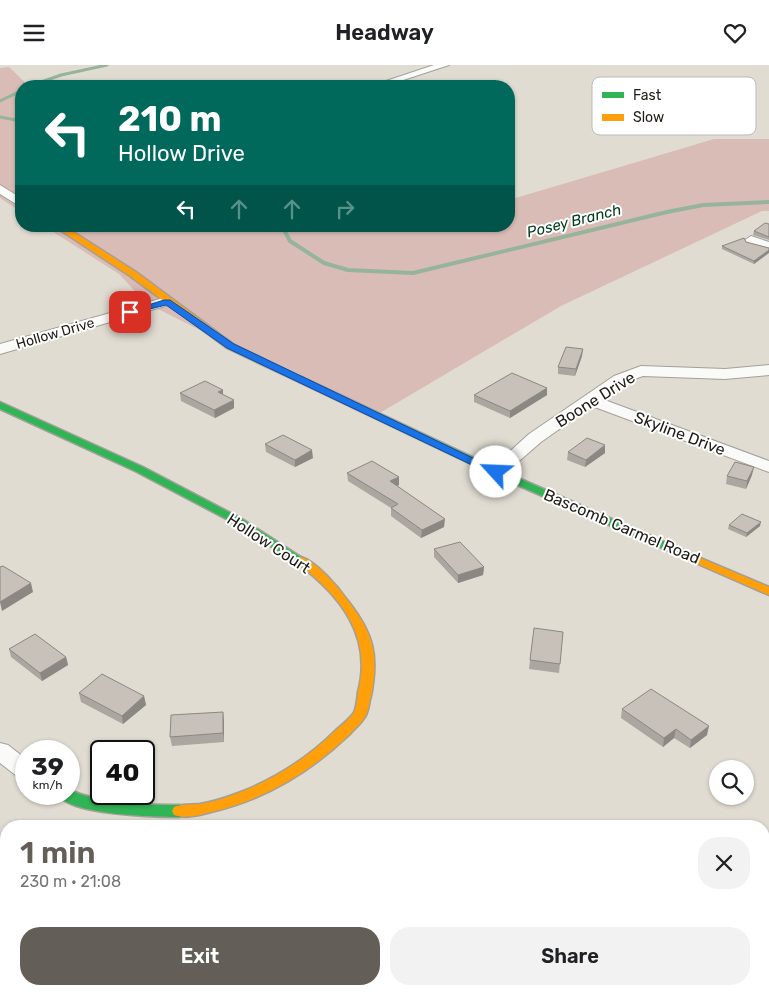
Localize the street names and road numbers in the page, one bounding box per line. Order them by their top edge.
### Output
street label: Hollow Drive [14,314,96,353]
street label: Boone Drive [552,367,639,431]
street label: Skyline Drive [632,407,728,460]
street label: Bascomb Carmel Road [541,485,703,568]
street label: Hollow Court [223,509,314,577]

